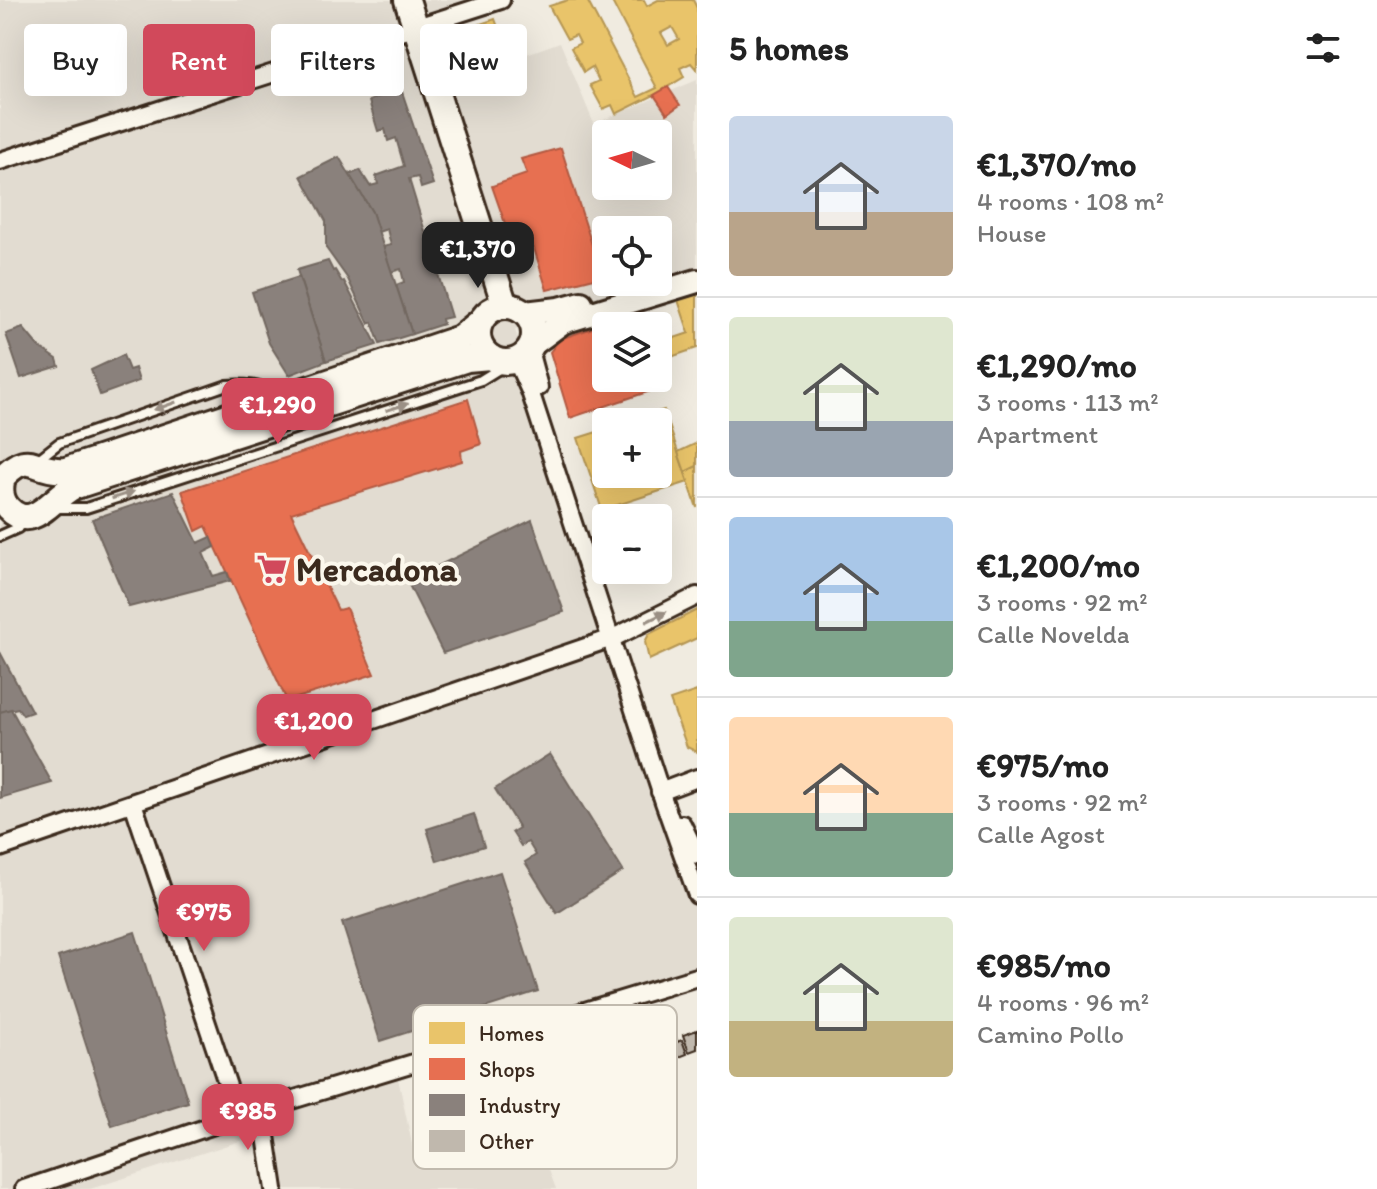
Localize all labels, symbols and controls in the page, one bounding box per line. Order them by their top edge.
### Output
chip: Buy [24,24,127,96]
chip: Rent [143,24,255,96]
chip: Filters [271,24,404,96]
chip: New [420,24,527,96]
icon: filters [1301,26,1345,70]
text: 5 homes [729,28,849,69]
north arrow [592,120,672,200]
map controls [592,120,672,584]
text: €1,370/mo [977,144,1137,185]
icon: home [793,148,889,244]
text: 4 rooms · 108 m² [977,185,1164,217]
button: locate [592,216,672,296]
text: House [977,217,1047,249]
pin: €1,370 [413,222,543,290]
text: €1,370 [440,232,516,264]
button: layers [592,312,672,392]
text: €1,290/mo [977,345,1137,386]
icon: home [793,349,889,445]
pin: €1,290 [213,378,343,446]
text: 3 rooms · 113 m² [977,386,1159,418]
text: €1,290 [240,388,316,420]
one-way arrow [386,400,410,413]
one-way arrow [153,401,177,413]
button: + [592,408,672,488]
text: Apartment [977,418,1098,450]
one-way arrow [112,489,136,501]
button: − [592,504,672,584]
text: €1,200/mo [977,545,1140,586]
place label: Mercadona [296,549,458,590]
icon: home [793,549,889,645]
supermarket icon: Mercadona [255,552,289,586]
text: 3 rooms · 92 m² [977,586,1148,618]
one-way arrow [645,610,668,623]
text: Calle Novelda [977,618,1129,650]
pin: €1,200 [249,694,379,762]
text: €1,200 [275,704,353,736]
text: €975/mo [977,745,1109,786]
icon: home [793,749,889,845]
text: 3 rooms · 92 m² [977,786,1148,818]
text: Calle Agost [977,818,1105,850]
pin: €975 [157,885,251,953]
text: €975 [177,895,232,927]
text: €985/mo [977,945,1111,986]
icon: home [793,949,889,1045]
text: 4 rooms · 96 m² [977,986,1149,1018]
legend [413,1005,677,1169]
text: Camino Pollo [977,1018,1124,1050]
text: Homes [479,1020,544,1047]
text: Shops [479,1056,535,1083]
pin: €985 [201,1084,295,1152]
text: Industry [479,1092,561,1119]
text: €985 [220,1094,276,1126]
text: Other [479,1128,534,1155]

